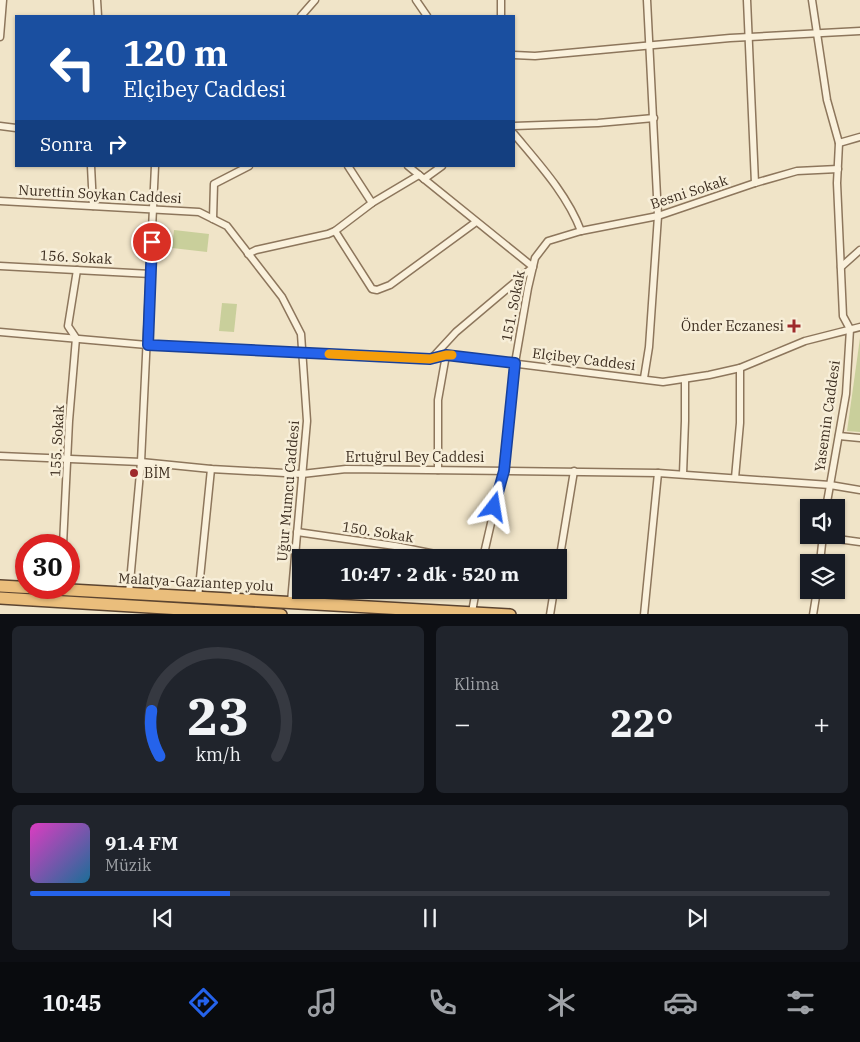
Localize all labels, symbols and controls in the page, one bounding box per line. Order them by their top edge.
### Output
text: 120 m [123,30,228,76]
icon: left [40,35,105,100]
text: Elçibey Caddesi [123,74,286,103]
icon: right [103,130,131,158]
text: Sonra [40,132,93,156]
street label: Besni Sokak [648,171,731,213]
street label: Nurettin Soykan Caddesi [18,181,182,207]
pin [131,221,173,263]
icon: arrive [138,228,166,256]
street label: 156. Sokak [39,246,113,268]
street label: 151. Sokak [497,268,529,343]
place label: Önder Eczanesi [681,317,784,335]
marker: Önder Eczanesi [788,320,800,332]
street label: Elçibey Caddesi [531,344,637,374]
street label: Yasemin Caddesi [810,359,844,473]
street label: 155. Sokak [46,404,68,478]
street label: Uğur Mumcu Caddesi [273,420,303,562]
street label: Ertuğrul Bey Caddesi [345,448,485,466]
place label: BİM [144,464,170,482]
marker: BİM [128,467,140,479]
position arrow [467,480,519,532]
map controls [800,499,845,599]
button: sound [800,499,845,544]
street label: 150. Sokak [341,517,416,547]
speed limit sign: 30 [15,534,80,599]
button: layers [800,554,845,599]
text: 10:47 · 2 dk · 520 m [340,562,519,586]
street label: Malatya-Gaziantep yolu [118,569,274,595]
text: Klima [454,674,499,694]
text: 23 [187,682,249,749]
text: 22° [610,698,674,747]
text: − [454,705,471,742]
text: + [813,705,830,742]
text: km/h [195,743,241,766]
text: 91.4 FM [105,831,178,855]
text: Müzik [105,855,151,875]
icon: previous [149,904,177,932]
icon: pause [416,904,444,932]
icon: next [683,904,711,932]
icon: directions [186,985,221,1020]
icon: music [305,985,340,1020]
icon: phone [425,985,460,1020]
icon: climate [544,985,579,1020]
icon: car [663,985,698,1020]
icon: filters [783,985,818,1020]
text: 10:45 [42,988,102,1017]

